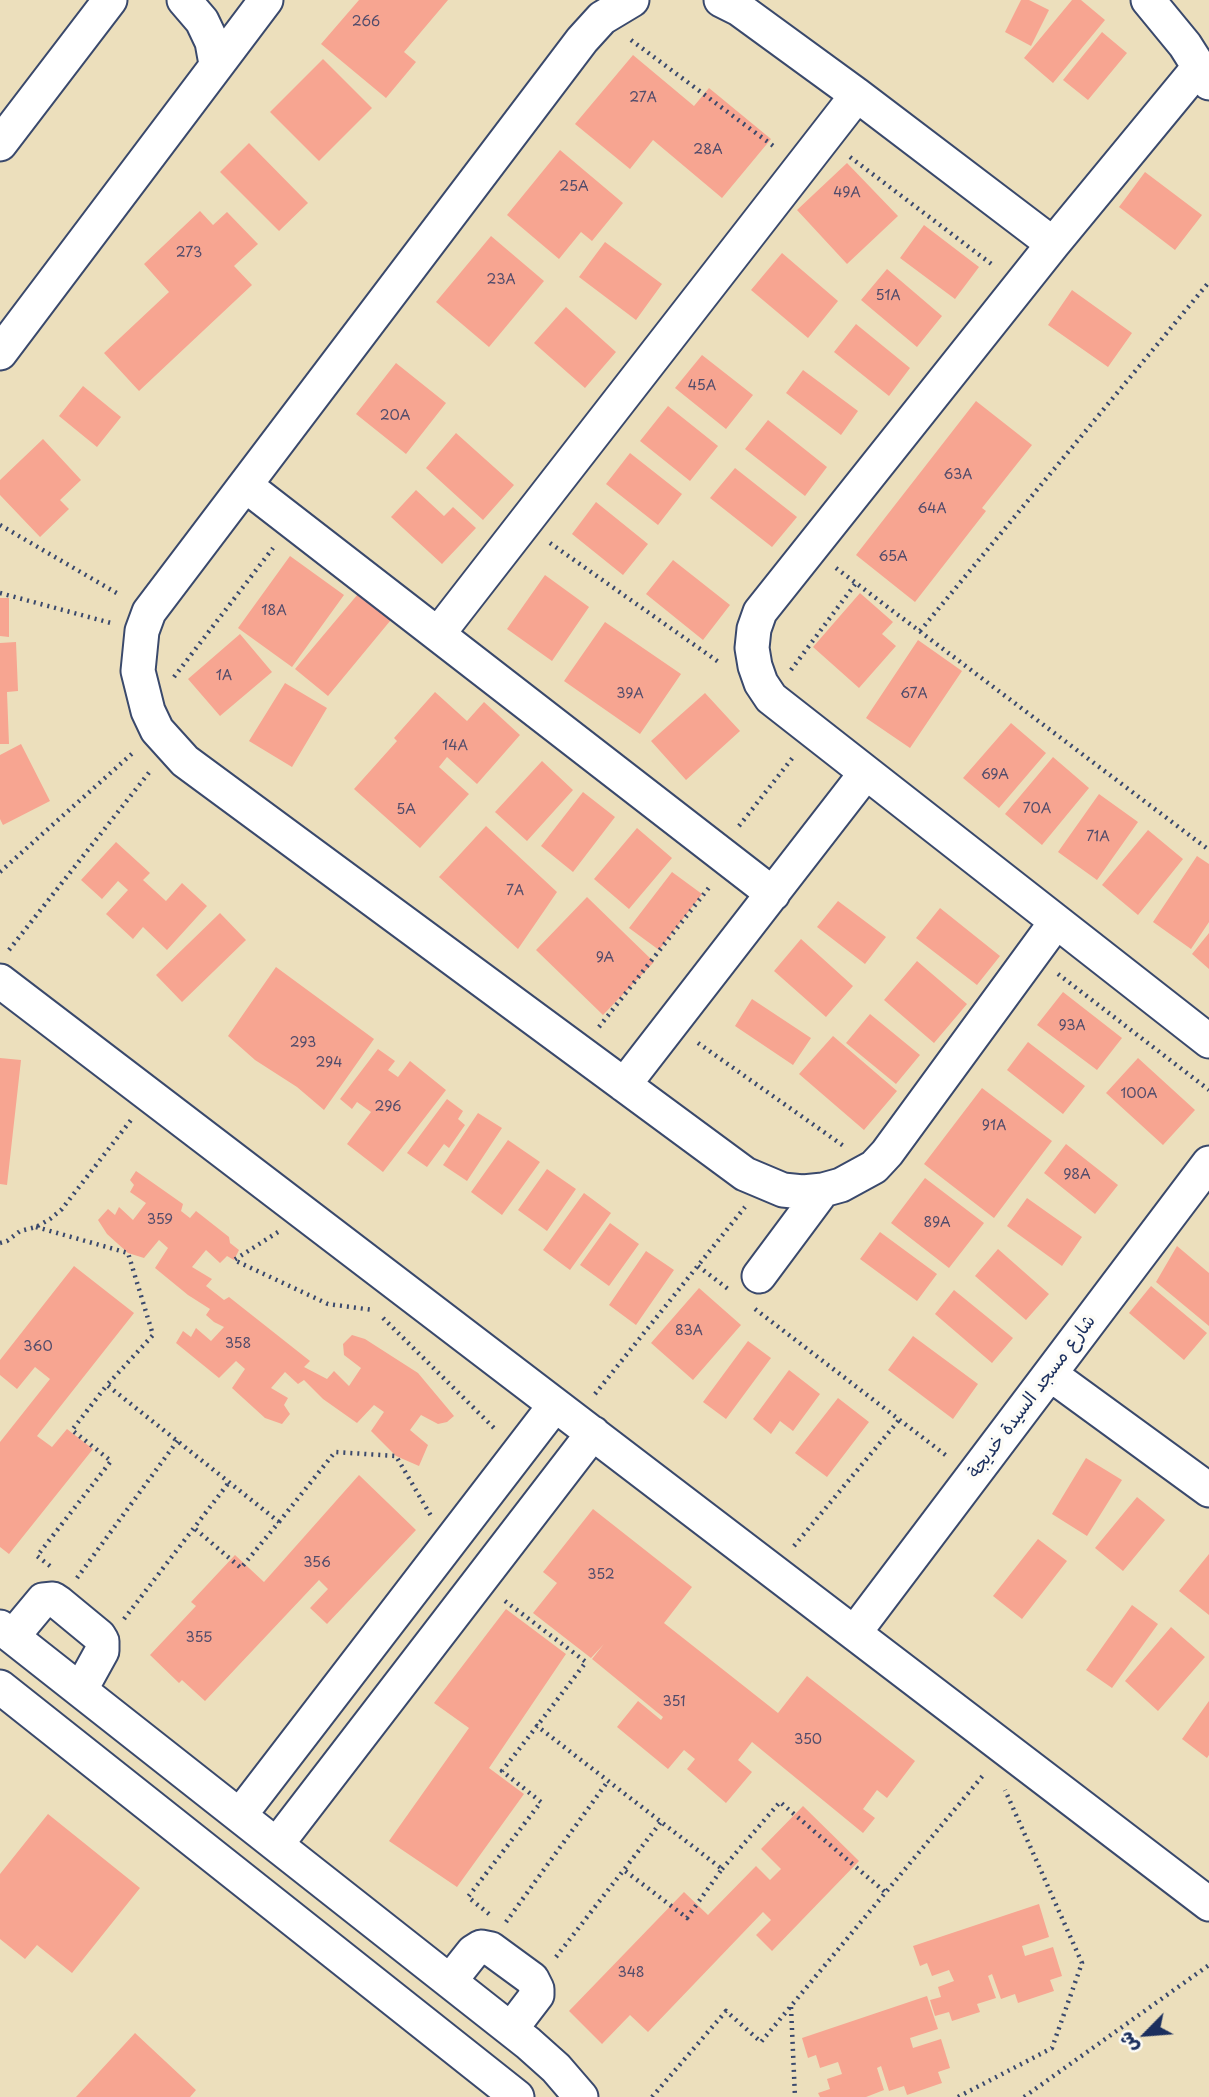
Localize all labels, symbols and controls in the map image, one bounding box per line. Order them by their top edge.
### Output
house number: 266 [352,14,380,30]
house number: 27A [629,90,657,106]
house number: 28A [693,142,723,158]
house number: 25A [559,179,589,195]
house number: 49A [833,185,861,201]
house number: 273 [176,245,202,261]
house number: 23A [486,272,516,288]
house number: 51A [875,288,901,304]
house number: 45A [688,378,716,394]
house number: 20A [380,408,410,424]
house number: 63A [944,467,972,483]
house number: 64A [917,501,947,517]
house number: 65A [878,549,908,565]
house number: 18A [261,603,287,619]
house number: 1A [216,668,232,684]
house number: 39A [616,686,644,702]
house number: 67A [900,686,928,702]
house number: 14A [442,738,468,754]
house number: 69A [981,767,1009,783]
house number: 70A [1023,801,1051,817]
house number: 5A [396,802,416,818]
house number: 71A [1086,829,1110,845]
house number: 7A [506,883,524,899]
house number: 9A [596,950,614,966]
house number: 93A [1058,1018,1086,1034]
house number: 293 [290,1035,316,1051]
house number: 294 [315,1055,343,1071]
house number: 100A [1121,1086,1157,1102]
house number: 296 [375,1099,401,1115]
house number: 91A [982,1118,1006,1134]
house number: 98A [1063,1167,1091,1183]
house number: 359 [147,1212,173,1228]
house number: 89A [923,1215,951,1231]
street label: شارع مسجد السيدة خديجة [964,1311,1100,1483]
house number: 83A [675,1323,703,1339]
house number: 358 [225,1336,251,1352]
house number: 360 [23,1339,53,1355]
house number: 356 [303,1555,331,1571]
house number: 352 [587,1567,615,1583]
house number: 355 [186,1630,212,1646]
house number: 351 [663,1694,685,1710]
house number: 350 [794,1732,822,1748]
house number: 348 [617,1965,645,1981]
north arrow [1111,1999,1181,2069]
text: ش [1110,2027,1144,2058]

